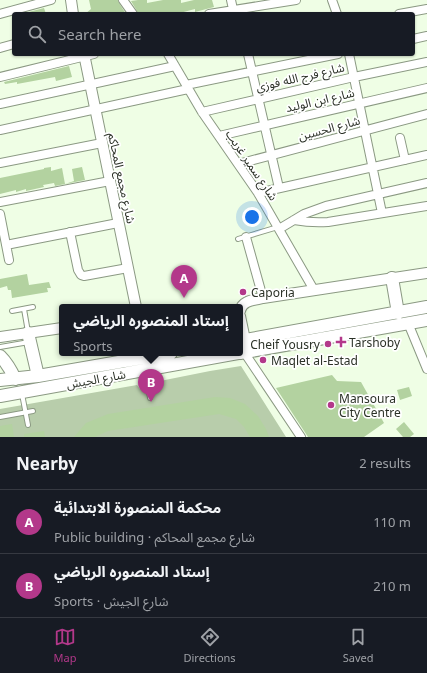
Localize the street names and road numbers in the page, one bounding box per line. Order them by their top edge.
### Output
street label: شارع فرج الله فوزي [254,59,346,97]
street label: شارع ابن الوليد [284,84,356,117]
street label: شارع الحسين [296,112,362,145]
street label: شارع سمير غريب [221,126,282,204]
street label: شارع مجمع المحاكم [103,131,140,225]
street label: شارع الجيش [65,365,127,394]

